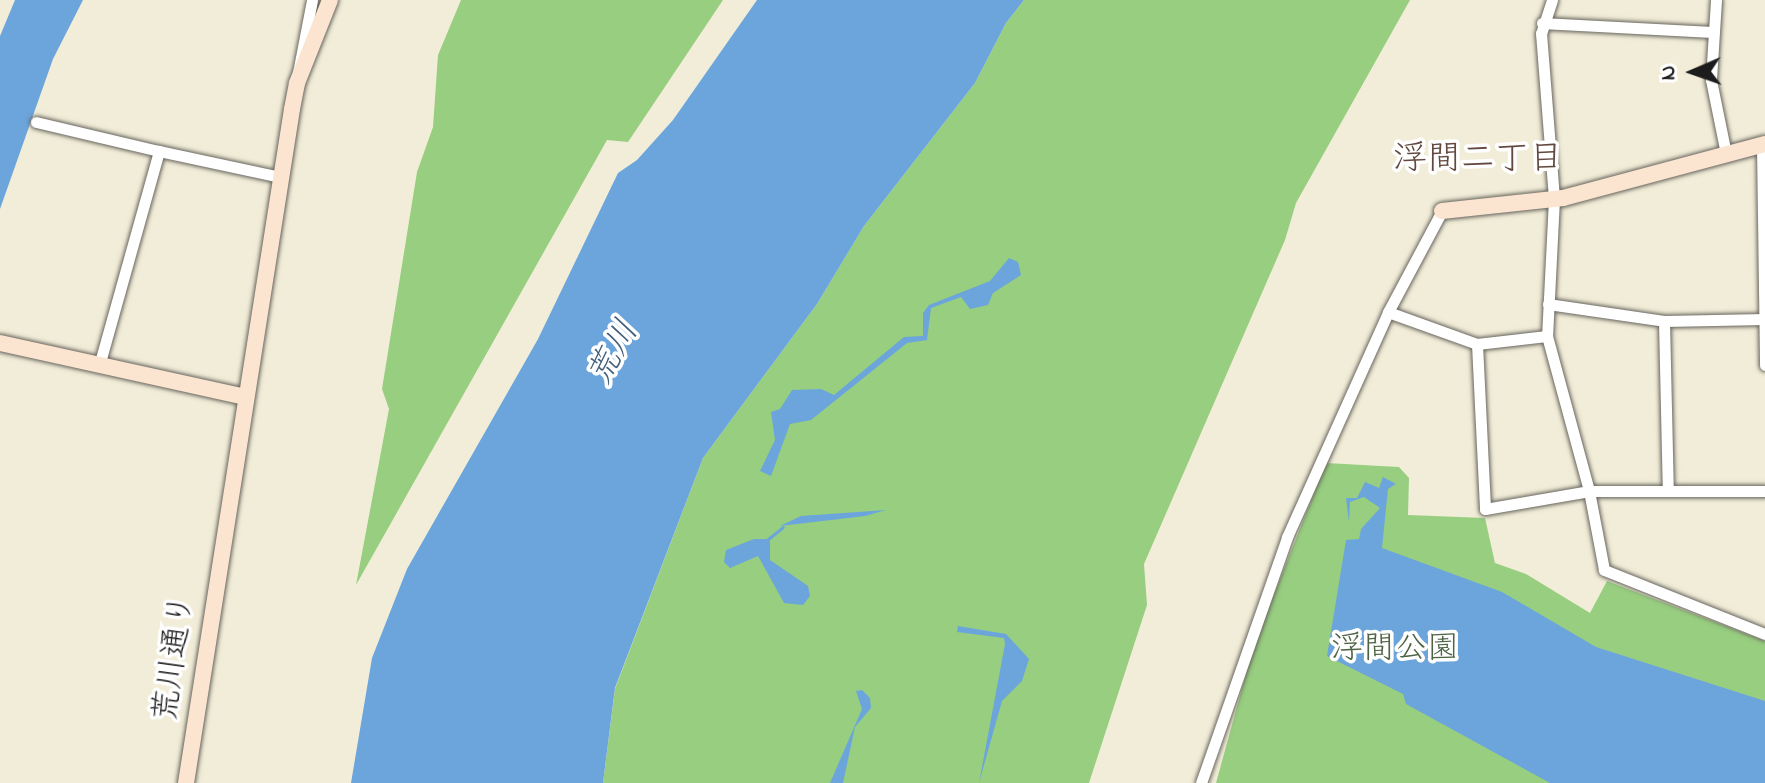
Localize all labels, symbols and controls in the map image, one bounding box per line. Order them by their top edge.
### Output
north arrow [1653,32,1733,112]
text: N [1653,65,1685,81]
district label: 浮間二丁目 [1393,141,1563,181]
water label: 荒川 [581,314,649,394]
street label: 荒川通り [148,592,204,724]
park label: 浮間公園 [1331,631,1459,669]

